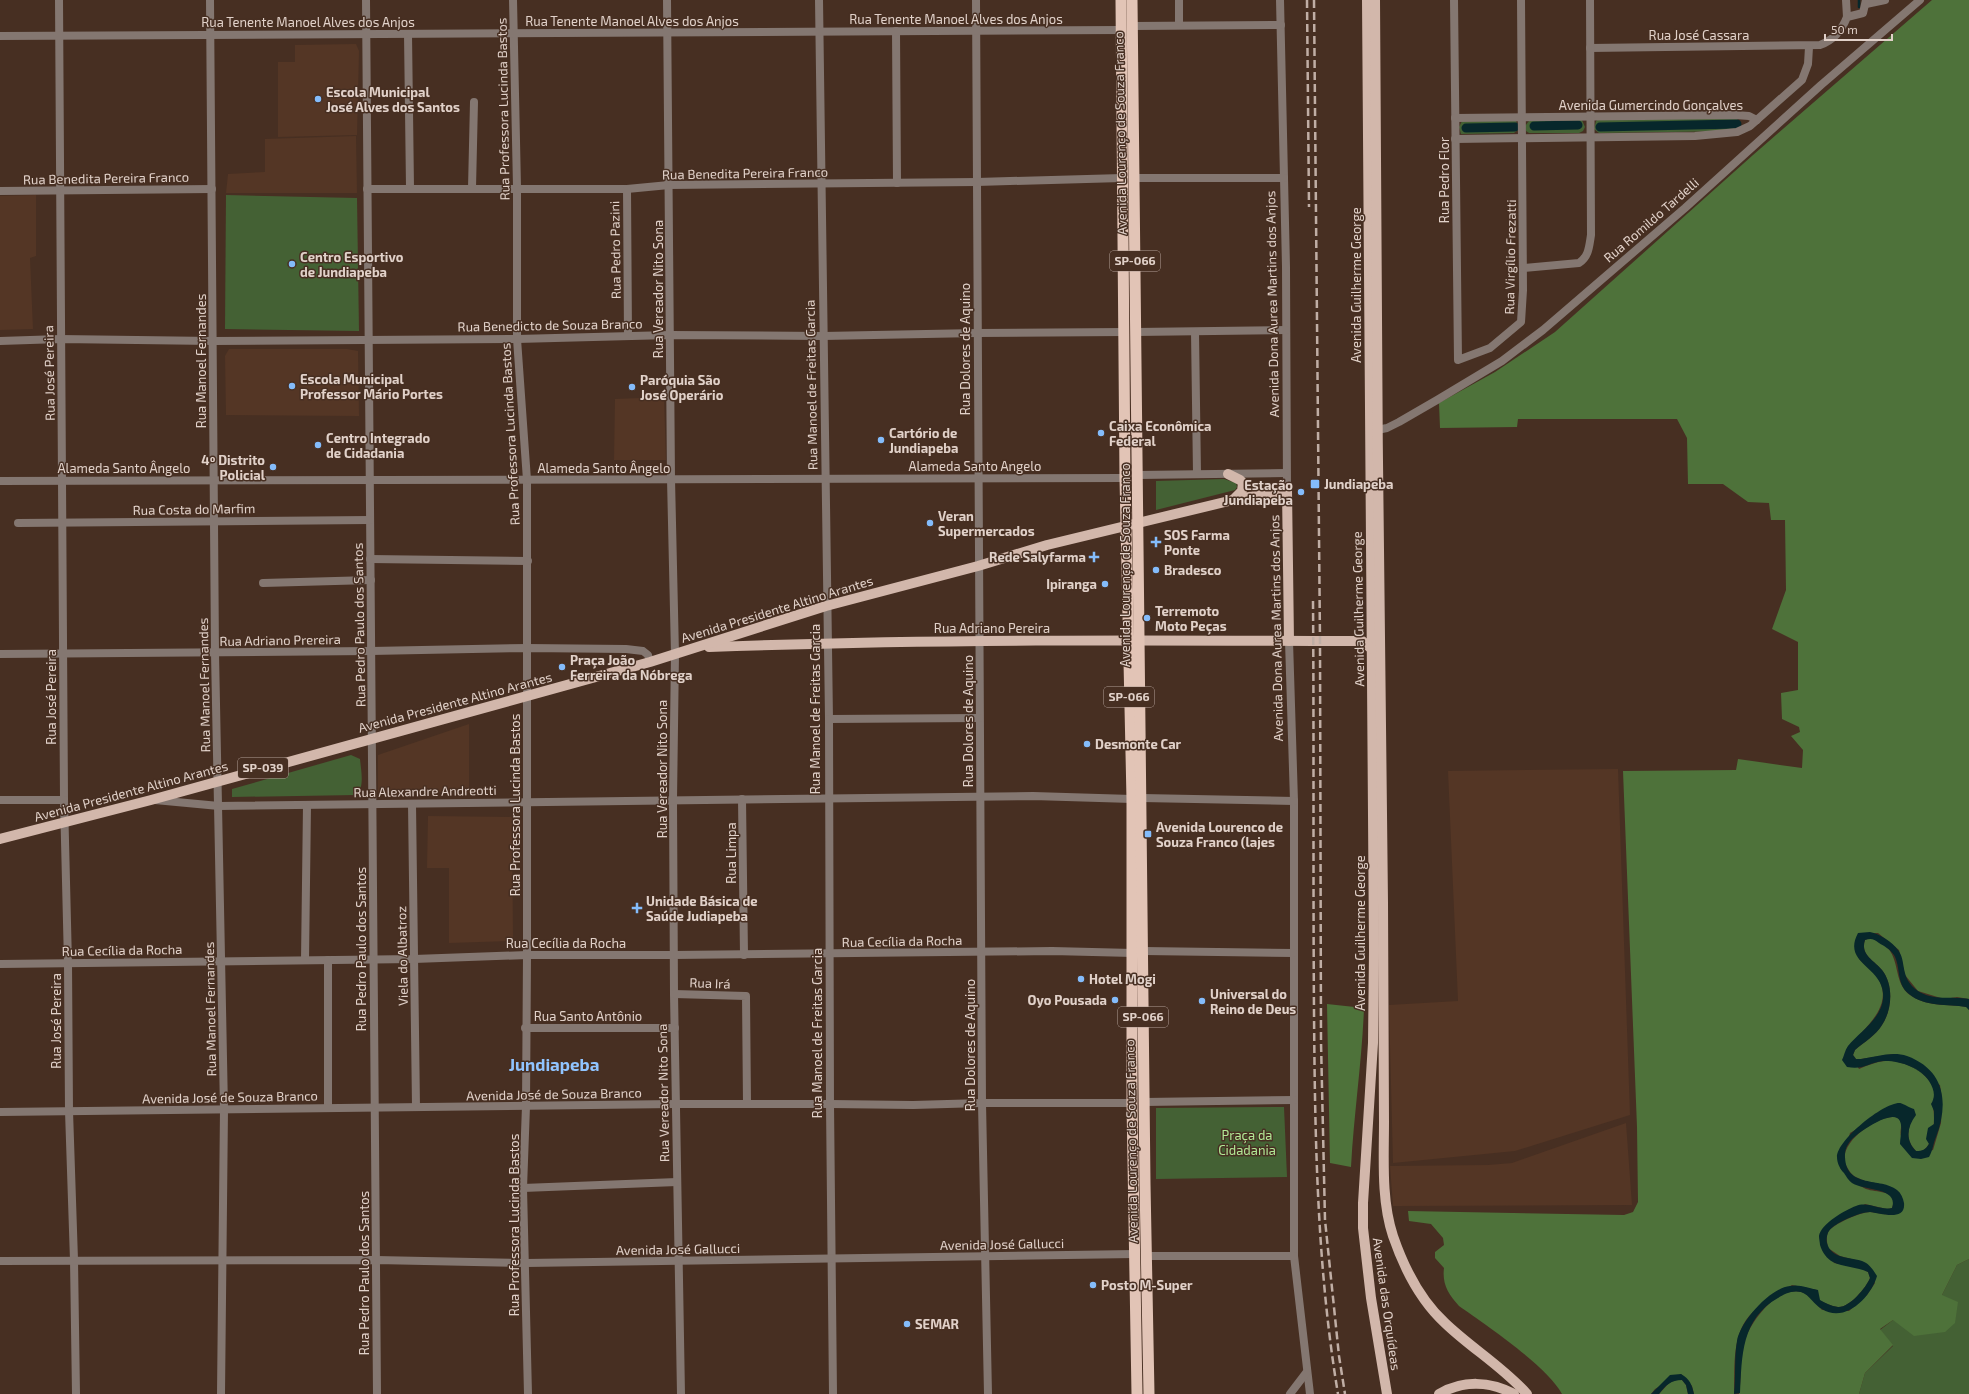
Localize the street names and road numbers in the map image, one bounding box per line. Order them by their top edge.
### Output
street label: Rua Tenente Manoel Alves dos Anjos [849,11,1063,27]
street label: Rua Tenente Manoel Alves dos Anjos [525,13,739,29]
street label: Rua Tenente Manoel Alves dos Anjos [201,14,415,30]
street label: Rua Professora Lucinda Bastos [493,18,513,200]
street label: Rua José Cassara [1649,27,1749,43]
street label: Avenida Lourenço de Souza Franco [1110,31,1131,235]
street label: Avenida Gumercindo Gonçalves [1559,97,1743,114]
street label: Rua Pedro Flor [1436,137,1452,223]
street label: Rua Benedita Pereira Franco [662,164,828,182]
street label: Rua Benedita Pereira Franco [23,169,189,187]
street label: Rua Romildo Tardelli [1600,174,1702,266]
street label: Avenida Dona Aurea Martins dos Anjos [1262,191,1282,417]
street label: Rua Virgílio Frezatti [1501,199,1519,315]
street label: Rua Pedro Pazini [606,201,624,299]
street label: Avenida Guilherme George [1348,207,1364,363]
street label: Rua Vereador Nito Sona [650,220,666,358]
road number: SP-066 [1110,251,1160,271]
street label: Rua Dolores de Aquino [957,283,973,415]
street label: Rua Manoel Fernandes [193,294,209,428]
street label: Rua Manoel de Freitas Garcia [802,300,820,470]
street label: Rua Benedicto de Souza Branco [457,315,643,335]
street label: Rua José Pereira [40,325,58,421]
street label: Rua Professora Lucinda Bastos [497,342,523,526]
street label: Alameda Santo Angelo [909,458,1041,474]
street label: Alameda Santo Ângelo [58,460,190,476]
street label: Alameda Santo Ângelo [538,460,670,476]
street label: Avenida Lourenço de Souza Franco [1117,463,1134,667]
street label: Rua Costa do Marfim [133,500,255,518]
street label: Avenida Dona Aurea Martins dos Anjos [1266,515,1286,741]
street label: Avenida Guilherme George [1349,531,1367,687]
street label: Rua Pedro Paulo dos Santos [350,543,368,707]
street label: Avenida Presidente Altino Arantes [679,572,875,646]
street label: Rua Manoel Fernandes [195,618,213,752]
street label: Rua Adriano Pereira [934,620,1050,636]
street label: Rua Manoel de Freitas Garcia [807,624,823,794]
street label: Rua Adriano Prereira [219,631,341,649]
street label: Rua José Pereira [43,649,59,745]
street label: Rua Dolores de Aquino [960,655,976,787]
street label: Avenida Presidente Altino Arantes [356,668,554,736]
road number: SP-066 [1104,687,1154,707]
street label: Rua Vereador Nito Sona [654,700,670,838]
street label: Rua Professora Lucinda Bastos [507,714,523,896]
street label: Avenida Presidente Altino Arantes [32,757,230,825]
road number: SP-039 [238,758,288,778]
street label: Rua Alexandre Andreotti [353,782,497,800]
street label: Rua Limpa [723,822,739,884]
street label: Avenida Guilherme George [1352,855,1368,1011]
street label: Rua Pedro Paulo dos Santos [353,867,369,1031]
street label: Viela do Albatroz [393,906,411,1006]
street label: Rua Cecília da Rocha [842,932,962,950]
street label: Rua Cecília da Rocha [506,935,626,951]
street label: Rua Cecília da Rocha [62,941,182,959]
street label: Rua Manoel Fernandes [201,942,219,1076]
street label: Rua Manoel de Freitas Garcia [809,948,825,1118]
street label: Rua José Pereira [48,973,64,1069]
street label: Rua Irá [689,974,731,992]
street label: Rua Dolores de Aquino [962,979,978,1111]
road number: SP-066 [1118,1007,1168,1027]
street label: Rua Santo Antônio [534,1008,642,1024]
street label: Rua Vereador Nito Sona [654,1024,672,1162]
street label: Avenida Lourenço de Souza Franco [1121,1039,1142,1243]
street label: Avenida José de Souza Branco [466,1084,642,1104]
street label: Avenida José de Souza Branco [142,1087,318,1107]
street label: Rua Professora Lucinda Bastos [506,1134,522,1316]
street label: Rua Pedro Paulo dos Santos [356,1191,372,1355]
street label: Avenida José Gallucci [940,1235,1064,1253]
street label: Avenida das Orquídeas [1370,1237,1404,1371]
street label: Avenida José Gallucci [616,1240,740,1258]

